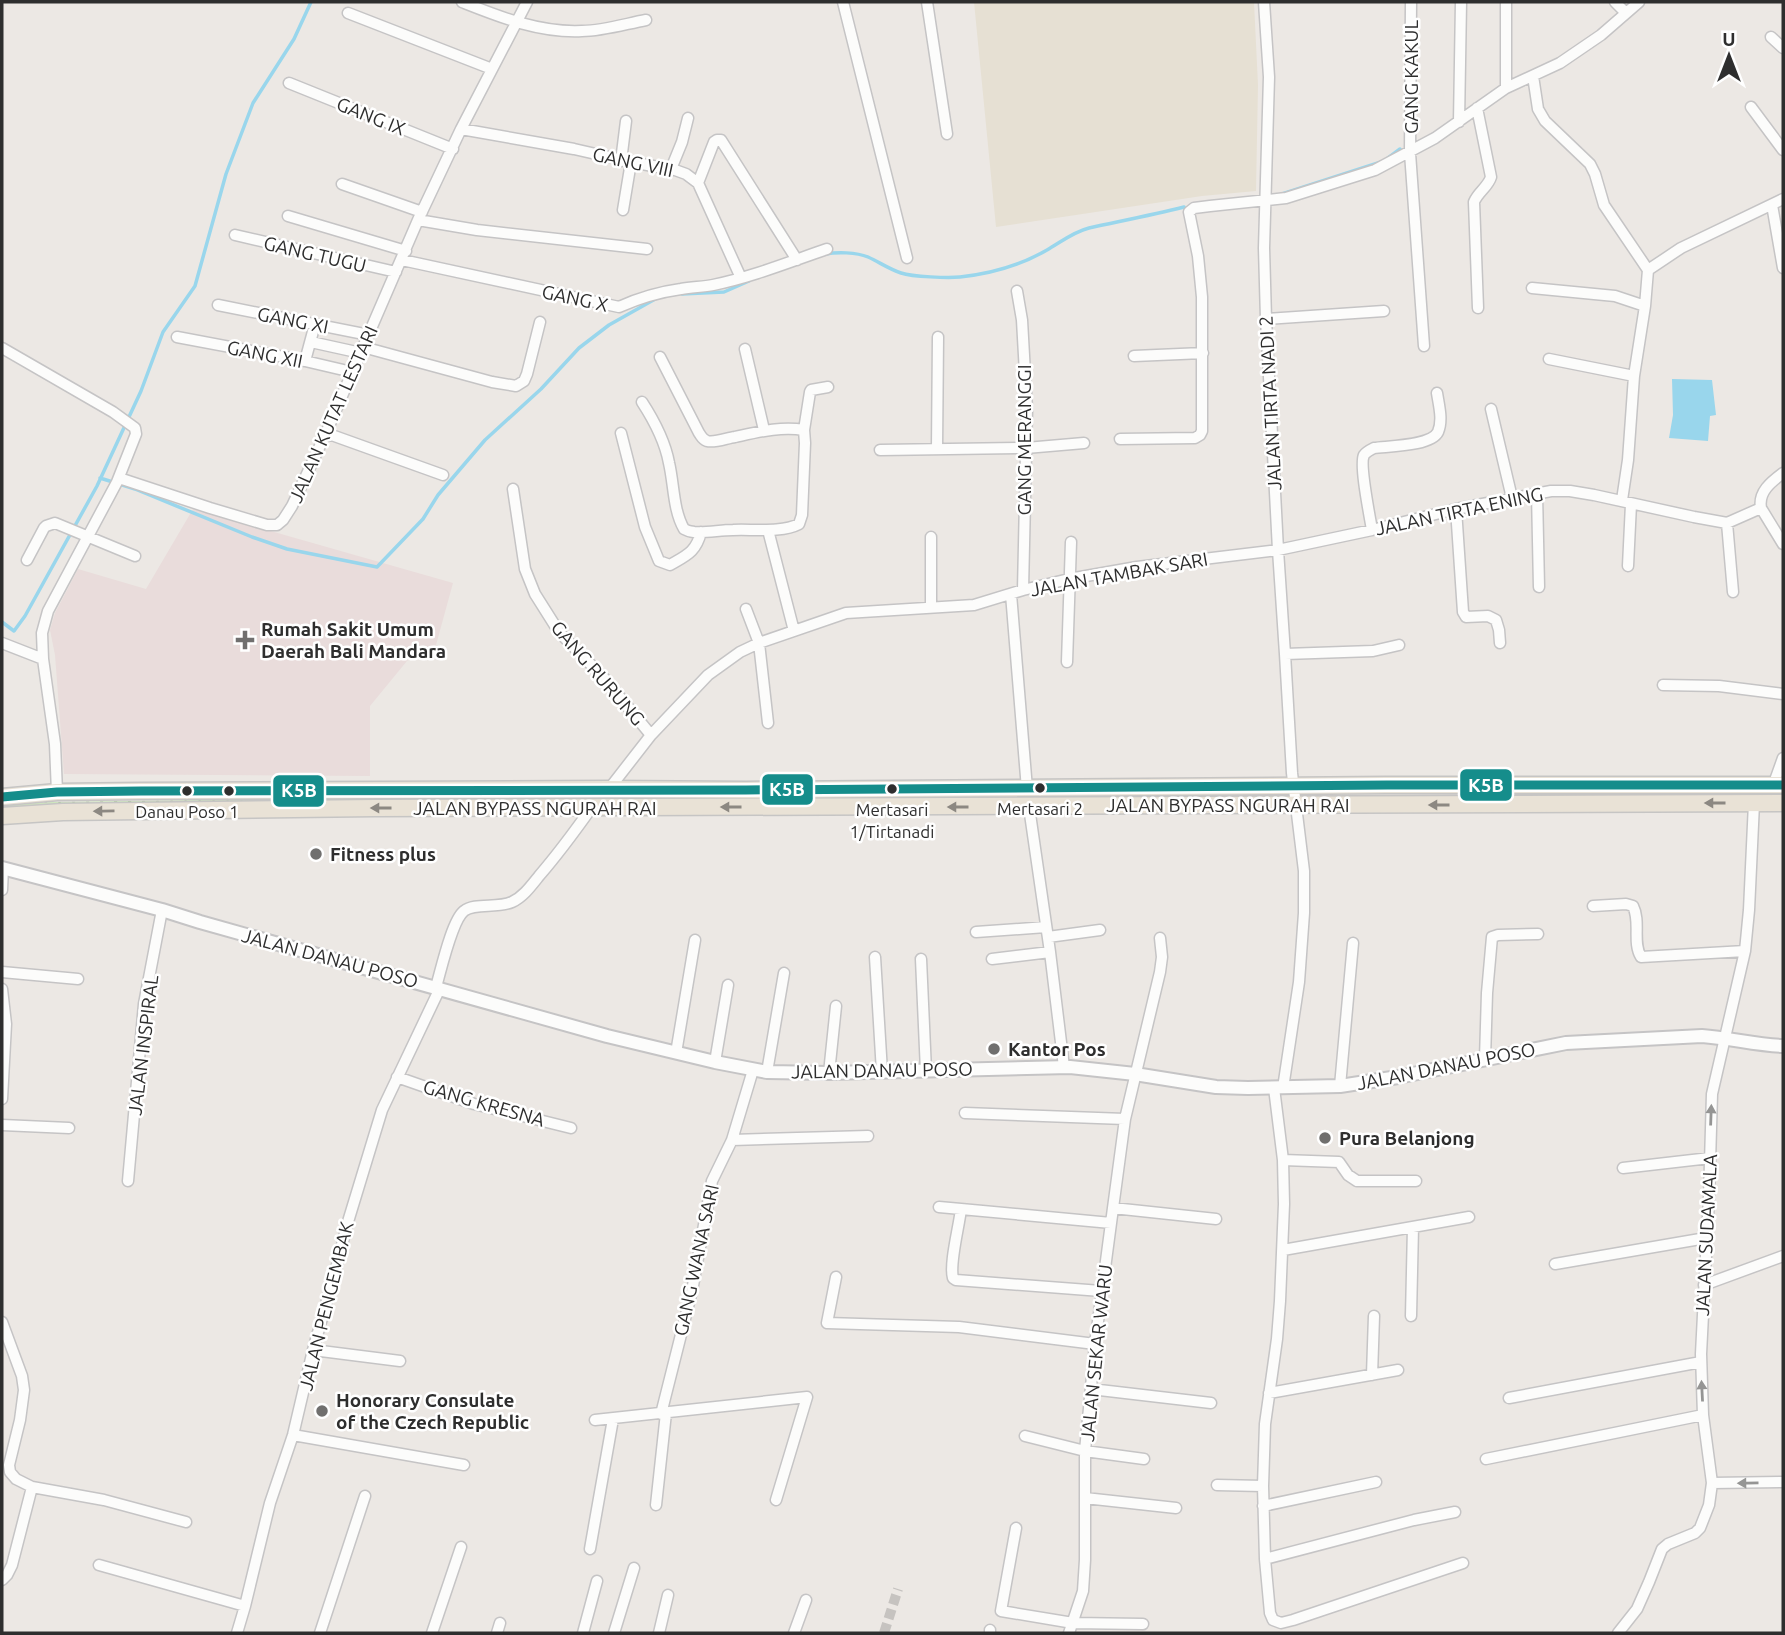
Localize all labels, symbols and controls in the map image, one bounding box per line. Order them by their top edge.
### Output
street label: GANG KAKUL [1400,20,1422,134]
north arrow [1694,21,1764,91]
text: U [1722,28,1736,50]
street label: GANG IX [333,92,409,140]
street label: GANG VIII [591,143,675,181]
street label: GANG TUGU [262,232,368,276]
street label: GANG X [540,280,610,316]
street label: GANG XI [256,302,330,338]
street label: JALAN TIRTA NADI 2 [1254,315,1286,491]
street label: JALAN KUTAT LESTARI [284,322,382,506]
street label: GANG XII [225,336,305,372]
street label: GANG MERANGGI [1013,365,1035,516]
street label: JALAN TIRTA ENING [1373,482,1545,540]
street label: JALAN TAMBAK SARI [1029,548,1209,600]
street label: GANG RURUNG [547,616,649,730]
place label: Rumah Sakit Umum Daerah Bali Mandara [261,618,446,662]
marker: Rumah Sakit Umum Daerah Bali Mandara [235,630,255,650]
line badge: K5B [1459,768,1513,802]
line badge: K5B [761,773,814,806]
line badge: K5B [272,774,325,808]
text: K5B [1468,774,1504,796]
text: K5B [769,778,805,800]
text: K5B [281,779,317,801]
marker: Mertasari 2 [1033,781,1047,795]
marker: Mertasari 1/Tirtanadi [885,782,899,796]
marker: Danau Poso 1 [180,784,194,798]
unlabelled marker [222,784,236,798]
street label: JALAN BYPASS NGURAH RAI [1106,794,1350,816]
street label: JALAN BYPASS NGURAH RAI [413,797,657,819]
one-way arrow [1704,798,1726,809]
place label: Mertasari 2 [997,799,1083,818]
one-way arrow [1427,799,1449,811]
place label: Mertasari 1/Tirtanadi [850,800,934,841]
one-way arrow [720,801,742,813]
one-way arrow [947,801,969,813]
place label: Danau Poso 1 [135,802,239,821]
one-way arrow [370,802,392,814]
one-way arrow [93,805,115,817]
place label: Fitness plus [330,843,436,865]
marker: Fitness plus [308,846,324,862]
street label: JALAN DANAU POSO [239,924,421,992]
street label: JALAN INSPIRAL [123,973,163,1116]
place label: Kantor Pos [1008,1038,1106,1060]
street label: JALAN DANAU POSO [1355,1038,1537,1094]
marker: Kantor Pos [986,1041,1002,1057]
street label: JALAN DANAU POSO [791,1057,973,1083]
street label: GANG KRESNA [421,1075,548,1131]
one-way arrow [1705,1104,1717,1126]
place label: Pura Belanjong [1339,1127,1475,1149]
marker: Pura Belanjong [1317,1130,1333,1146]
street label: JALAN SUDAMALA [1691,1153,1721,1316]
street label: GANG WANA SARI [669,1182,723,1338]
street label: JALAN PENGEMBAK [294,1219,358,1393]
street label: JALAN SEKAR WARU [1076,1263,1116,1443]
one-way arrow [1696,1380,1707,1402]
place label: Honorary Consulate of the Czech Republic [336,1389,529,1433]
marker: Honorary Consulate of the Czech Republic [314,1403,330,1419]
one-way arrow [1736,1477,1758,1488]

